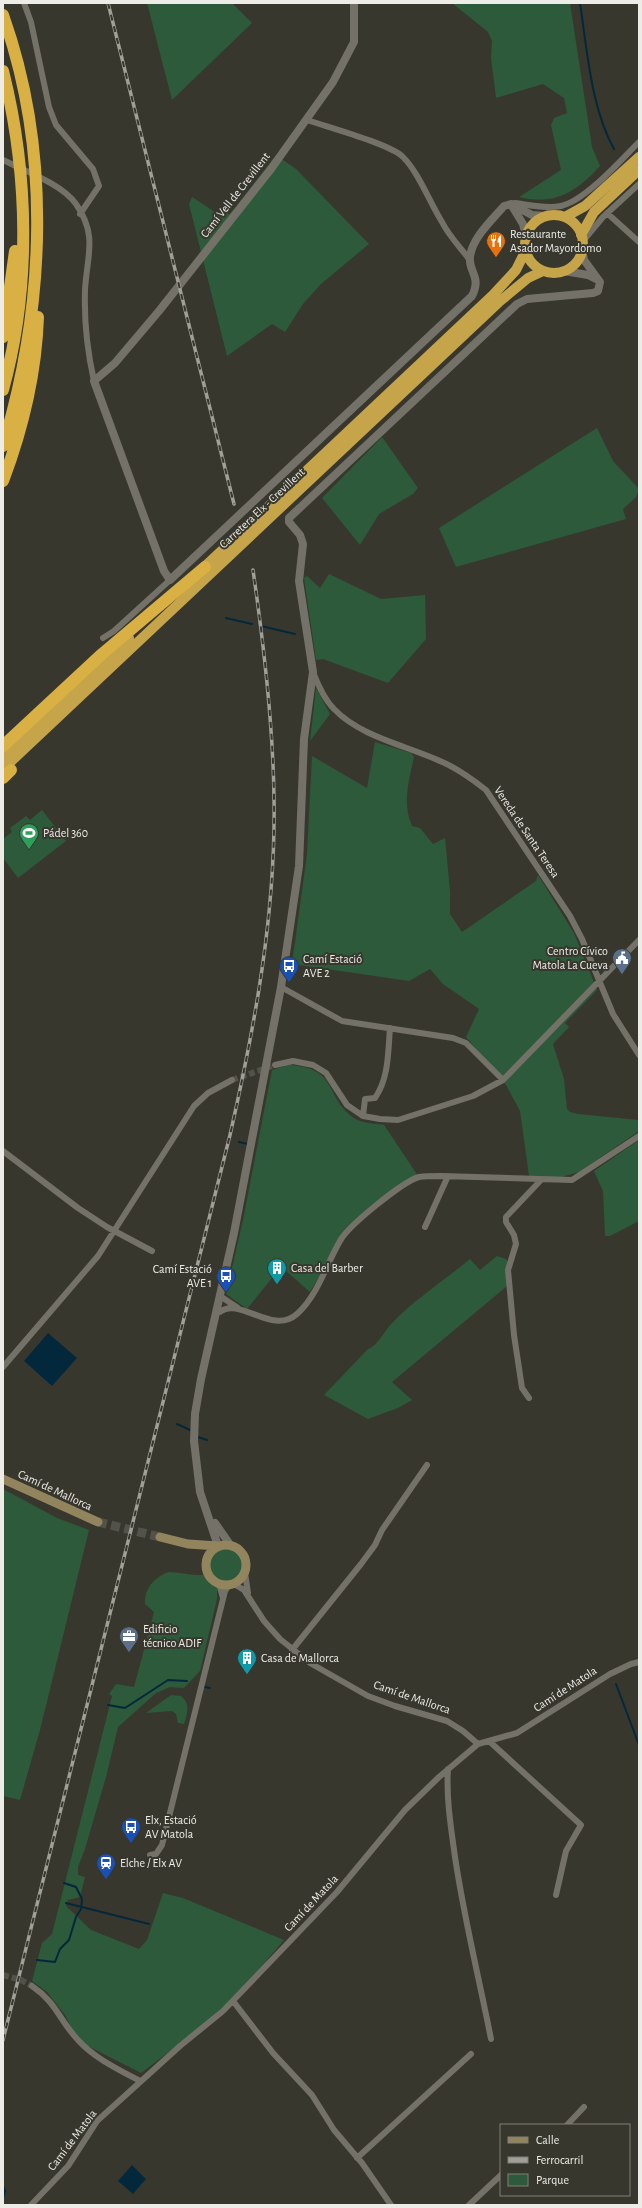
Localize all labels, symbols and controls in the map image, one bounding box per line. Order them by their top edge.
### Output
street label: Camí Vell de Crevillent [198,150,272,240]
place label: Restaurante Asador Mayordomo [510,228,602,255]
restaurant icon: Restaurante Asador Mayordomo [485,230,507,258]
street label: Carretera Elx - Crevillent [217,465,307,551]
street label: Vereda de Santa Teresa [492,784,562,880]
sports icon: Pádel 360 [18,822,40,850]
place label: Pádel 360 [43,827,88,839]
place label: Centro Cívico Matola La Cueva [532,945,608,971]
public building icon: Centro Cívico Matola La Cueva [611,947,633,975]
place label: Camí Estació AVE 2 [303,953,362,979]
bus stop icon: Camí Estació AVE 2 [278,955,300,983]
building icon: Casa del Barber [266,1257,288,1285]
place label: Casa del Barber [291,1262,363,1274]
place label: Camí Estació AVE 1 [153,1263,212,1289]
bus stop icon: Camí Estació AVE 1 [215,1265,237,1293]
street label: Camí de Mallorca [16,1468,94,1513]
place label: Edificio técnico ADIF [143,1623,202,1649]
office icon: Edificio técnico ADIF [118,1625,140,1653]
building icon: Casa de Mallorca [236,1647,258,1675]
place label: Casa de Mallorca [261,1652,339,1664]
street label: Camí de Matola [531,1664,599,1714]
street label: Camí de Mallorca [372,1678,452,1716]
place label: Elx, Estació AV Matola [145,1814,197,1840]
bus stop icon: Elx, Estació AV Matola [120,1816,142,1844]
station icon: Elche / Elx AV [95,1852,117,1880]
place label: Elche / Elx AV [120,1857,182,1869]
street label: Camí de Matola [282,1872,341,1934]
street label: Camí de Matola [45,2107,99,2173]
legend [500,2124,630,2196]
text: Calle [536,2134,559,2146]
text: Ferrocarril [536,2154,583,2166]
text: Parque [536,2174,569,2186]

